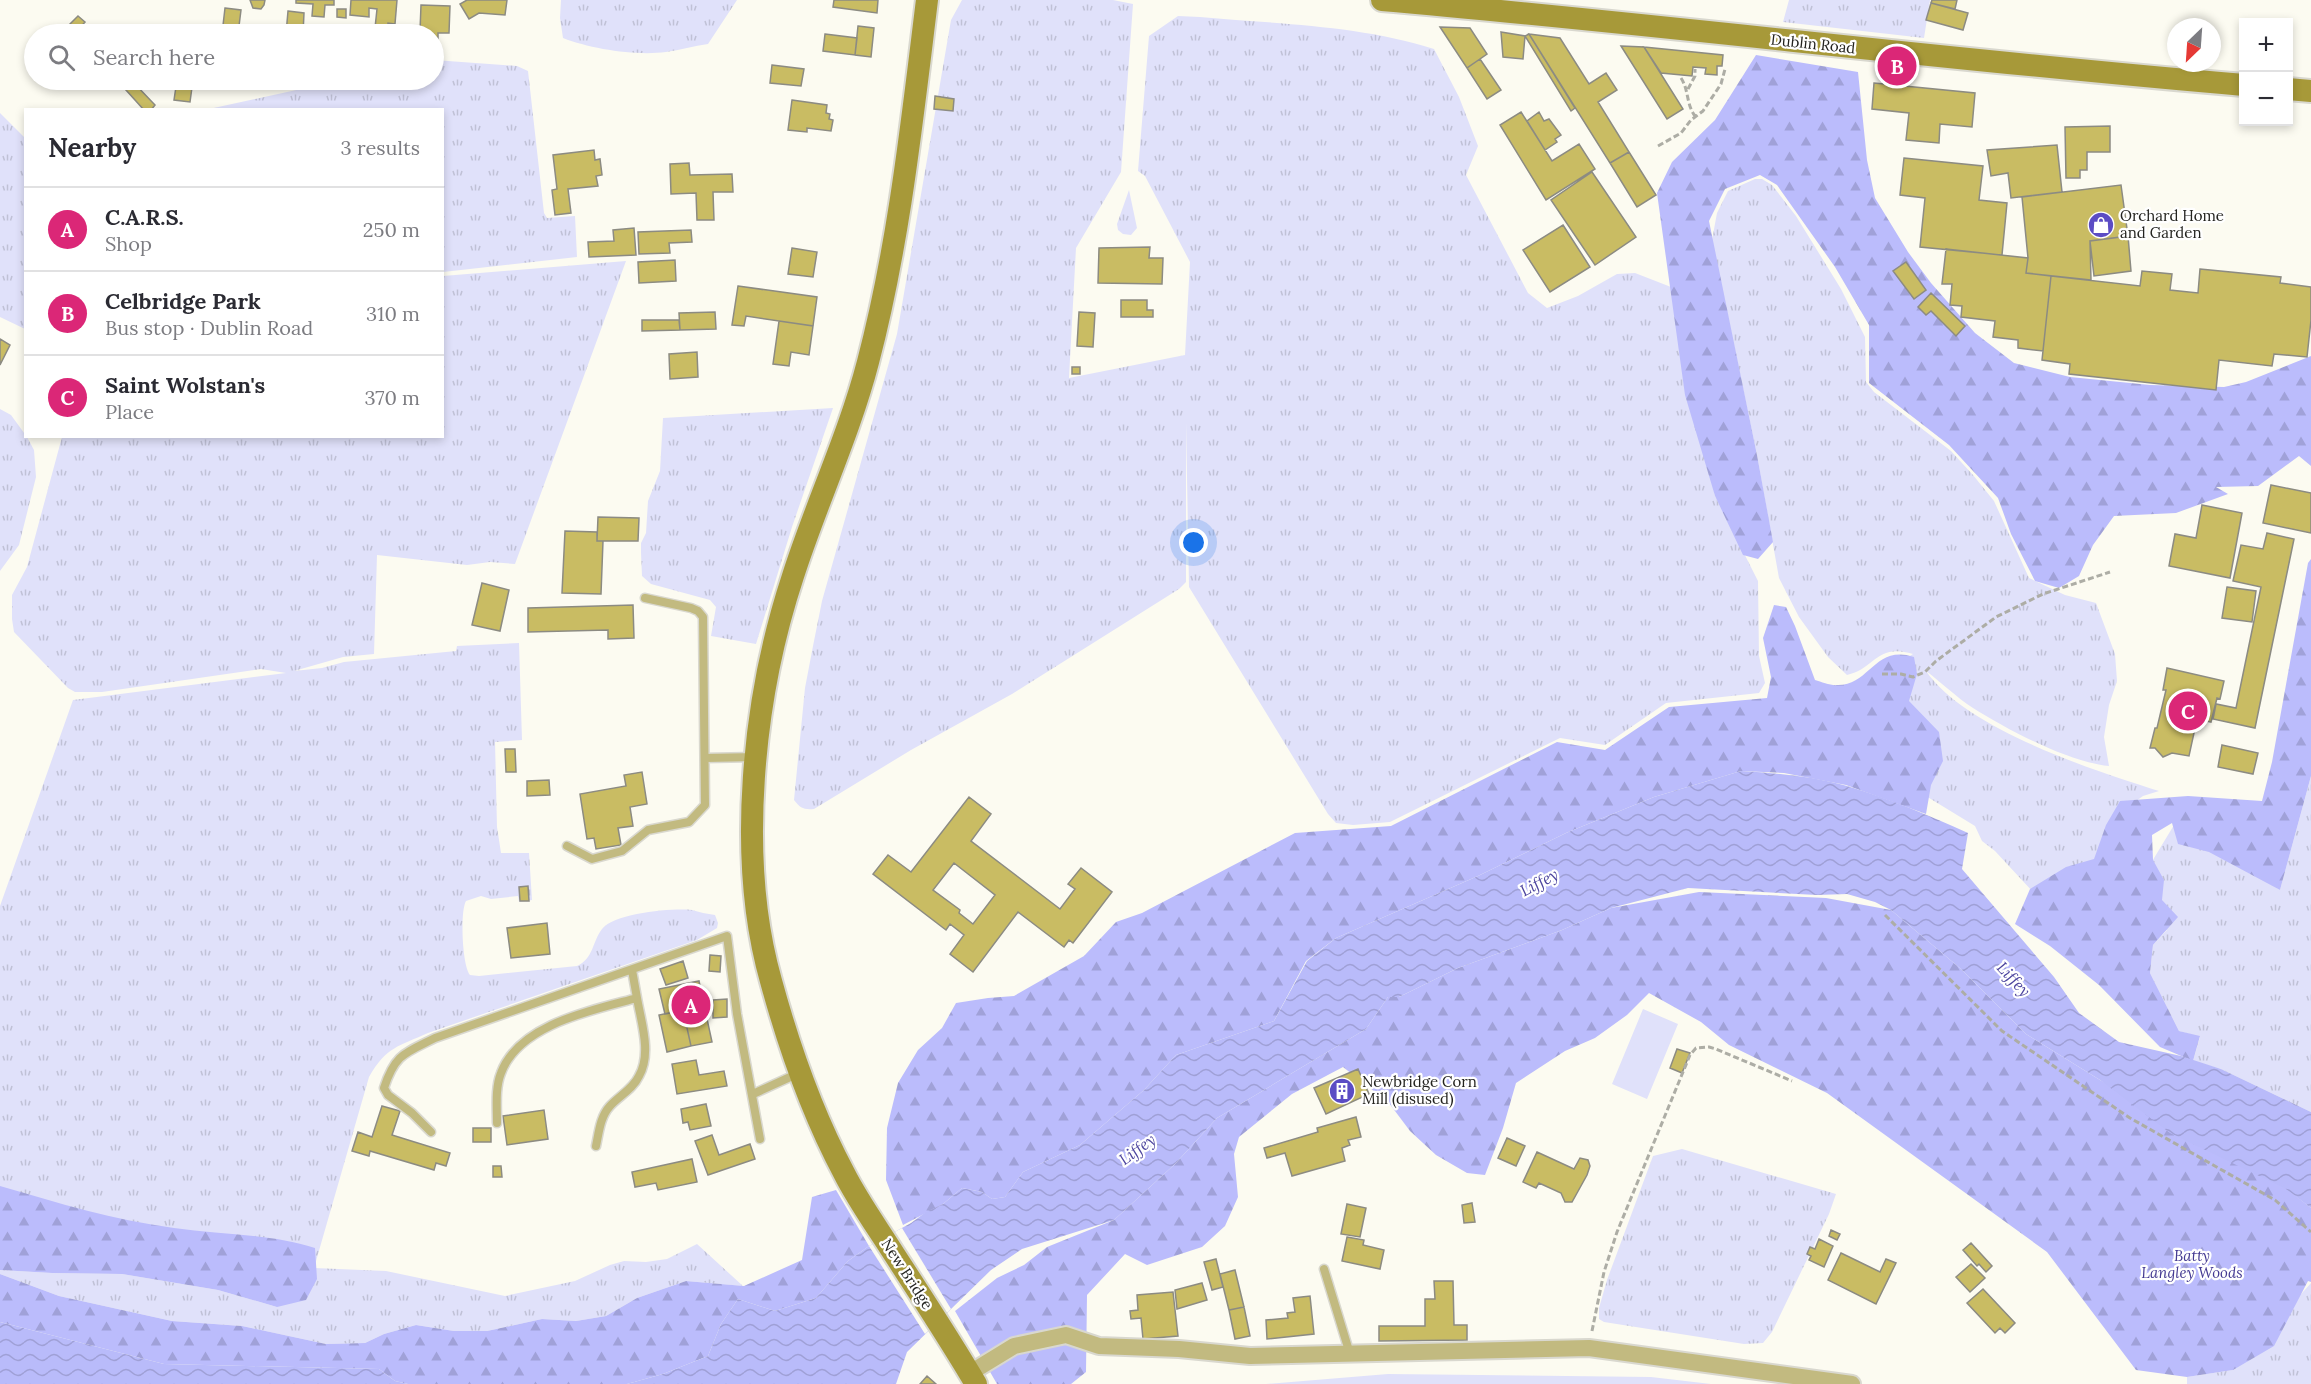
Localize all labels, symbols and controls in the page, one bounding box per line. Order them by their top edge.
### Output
north arrow [2167,18,2221,72]
map controls [2239,18,2293,126]
button: + [2239,18,2293,72]
search box [24,24,444,90]
street label: Dublin Road [1770,30,1856,57]
icon: search [45,41,78,74]
text: Search here [93,43,215,71]
pin: B [1878,44,1916,88]
button: − [2239,72,2293,126]
text: Nearby [48,131,136,164]
text: 3 results [341,135,420,160]
text: C.A.R.S. [105,203,184,231]
place label: Orchard Home and Garden [2120,206,2224,242]
shop icon: Orchard Home and Garden [2086,210,2116,240]
text: A [61,217,74,242]
text: 250 m [363,217,420,242]
text: Shop [105,231,152,256]
text: Celbridge Park [105,287,261,315]
text: B [61,301,74,326]
text: 310 m [366,301,420,326]
text: Bus stop · Dublin Road [105,315,313,340]
text: Saint Wolstan's [105,371,265,399]
text: C [61,385,74,410]
text: 370 m [365,385,420,410]
text: Place [105,399,154,424]
your location [1179,528,1208,557]
pin: C [2168,688,2208,734]
water label: Liffey [1516,864,1562,900]
water label: Liffey [1993,957,2035,1001]
pin: A [672,982,710,1028]
place label: Newbridge Corn Mill (disused) [1362,1072,1477,1109]
building icon: Newbridge Corn Mill (disused) [1327,1076,1357,1106]
water label: Liffey [1115,1129,1159,1169]
street label: New Bridge [878,1235,937,1313]
park label: Batty Langley Woods [2141,1246,2243,1282]

